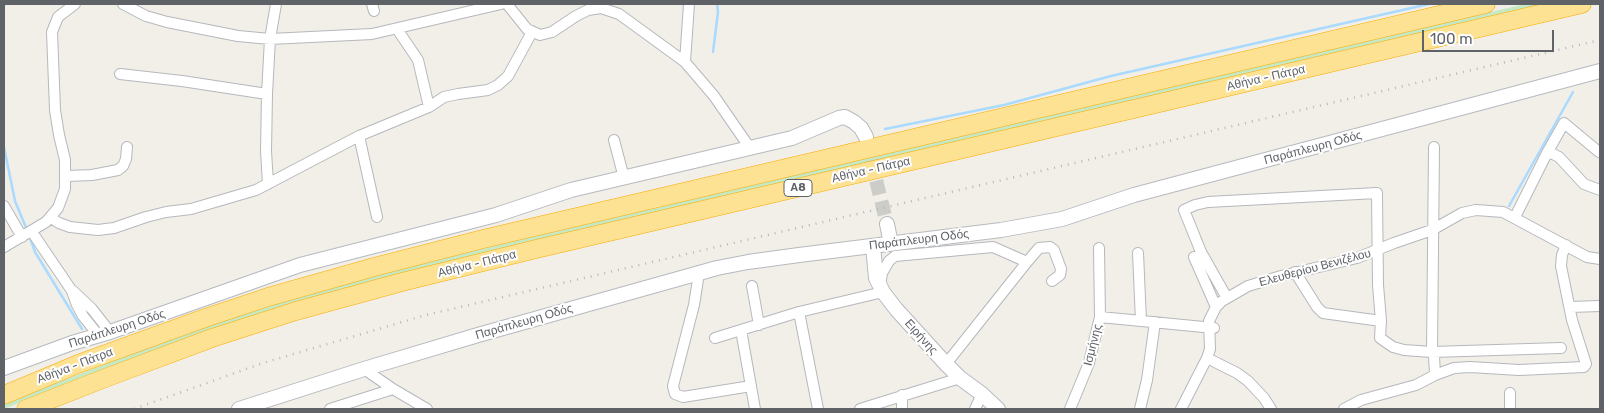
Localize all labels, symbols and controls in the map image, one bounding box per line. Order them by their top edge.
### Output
scale bar [1424,20,1556,52]
text: 100 m [1430,30,1472,48]
street label: Αθήνα - Πάτρα [1225,62,1307,94]
street label: Παράπλευρη Οδός [1263,128,1363,168]
street label: Αθήνα - Πάτρα [830,154,912,186]
road number: Α8 [784,180,812,197]
street label: Παράπλευρη Οδός [868,227,970,253]
street label: Ελευθερίου Βενιζέλου [1257,246,1373,290]
street label: Αθήνα - Πάτρα [436,247,518,281]
street label: Παράπλευρη Οδός [474,301,574,343]
street label: Παράπλευρη Οδός [67,307,167,351]
street label: Ειρήνης [901,316,941,358]
street label: Ισμήνης [1081,323,1105,367]
street label: Αθήνα - Πάτρα [35,345,115,387]

